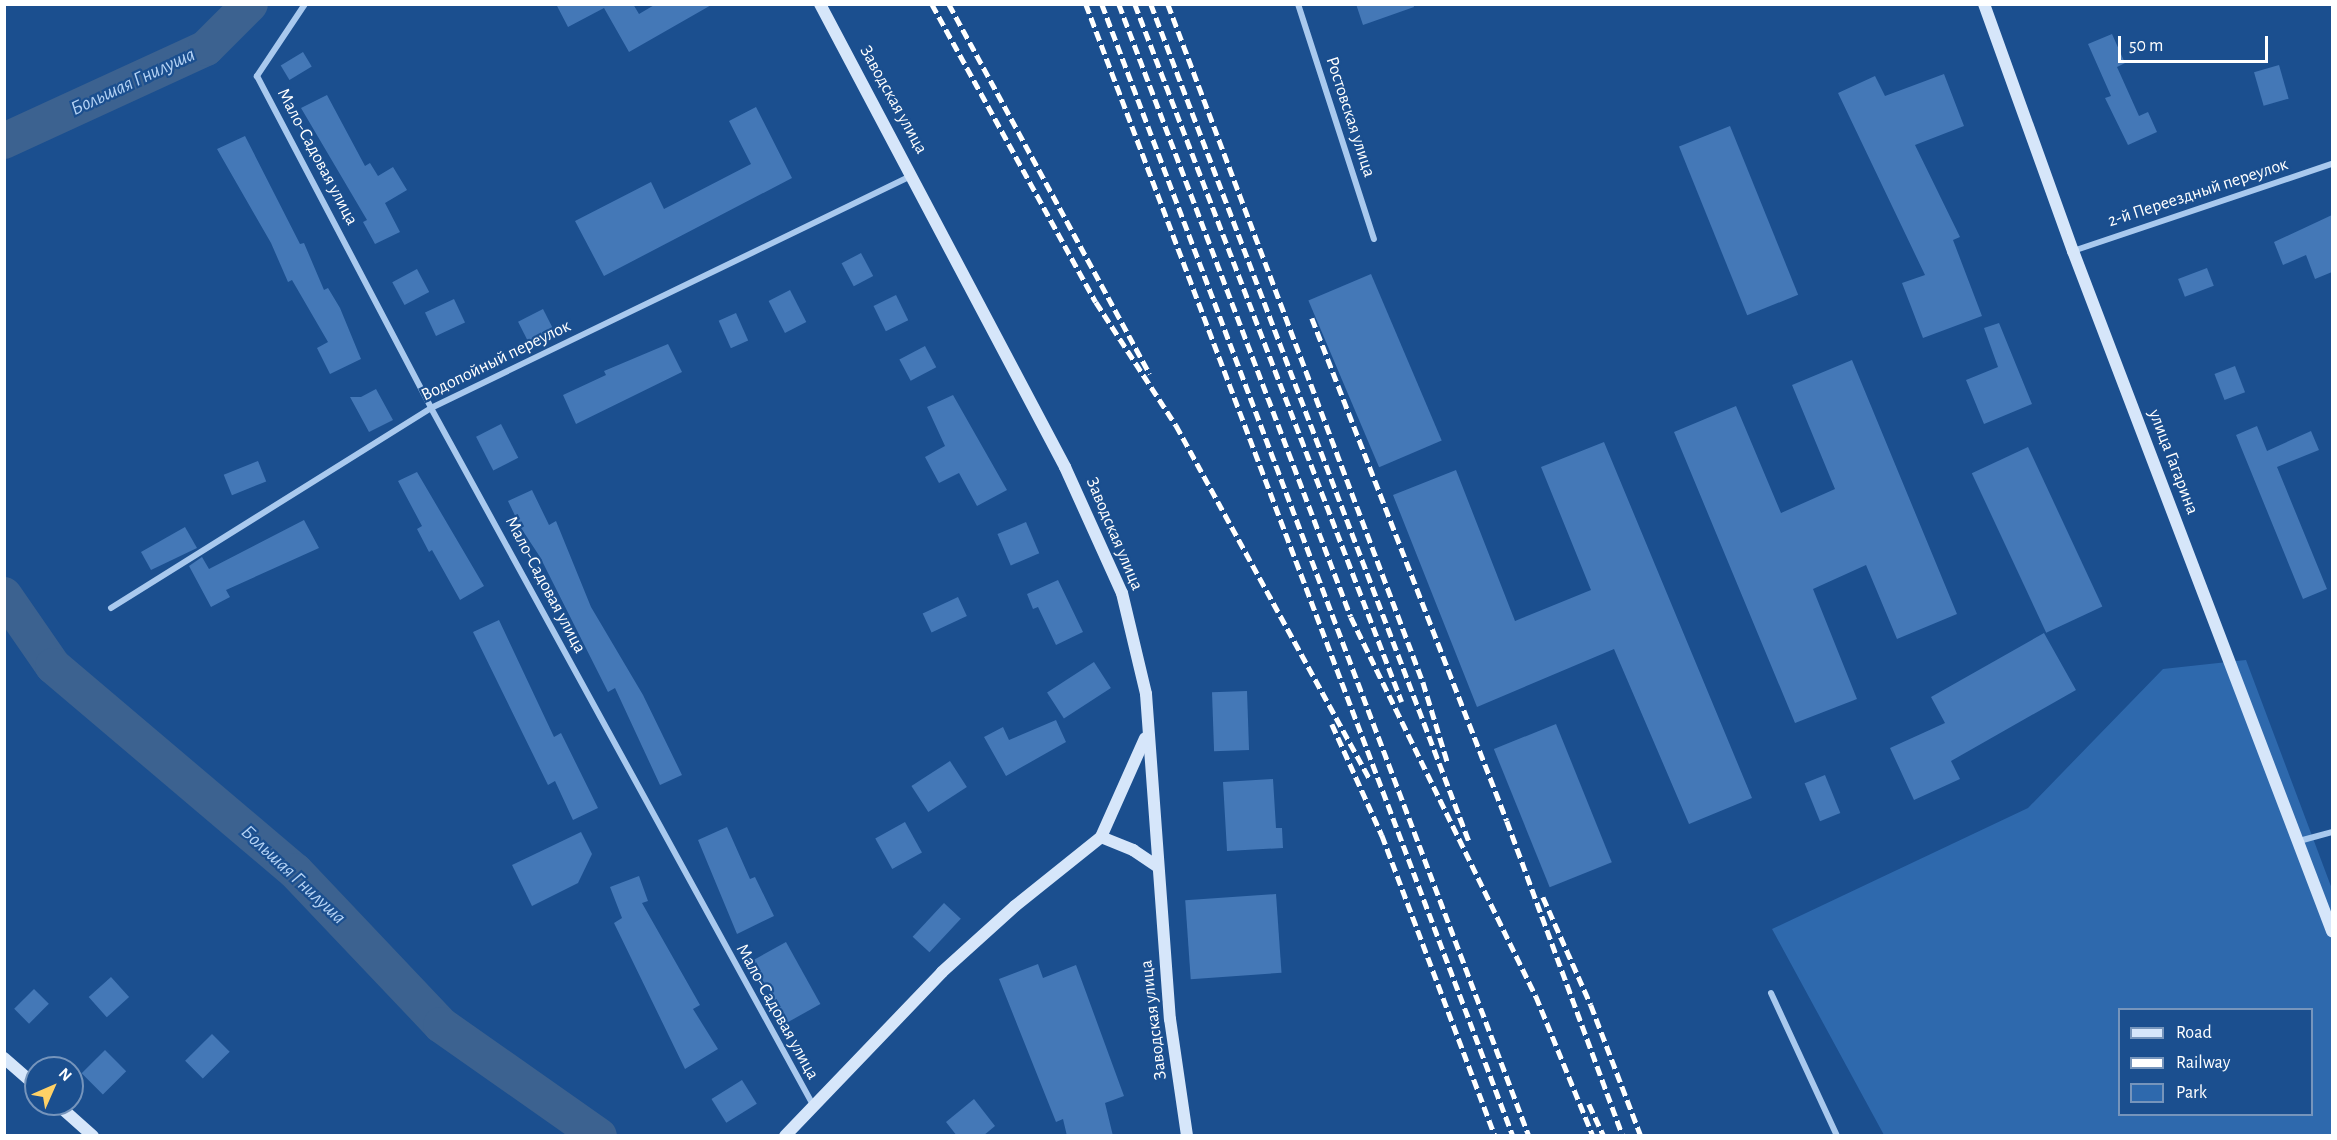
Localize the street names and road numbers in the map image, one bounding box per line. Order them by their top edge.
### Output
street label: Заводская улица [854,42,932,158]
street label: Ростовская улица [1320,54,1380,180]
street label: Мало-Садовая улица [272,85,362,229]
street label: 2-й Переездный переулок [2105,154,2291,232]
street label: Водопойный переулок [418,315,574,407]
street label: улица Гагарина [2143,406,2203,518]
street label: Заводская улица [1081,474,1147,594]
street label: Мало-Садовая улица [500,513,590,657]
street label: Мало-Садовая улица [731,940,823,1084]
street label: Заводская улица [1136,959,1172,1081]

